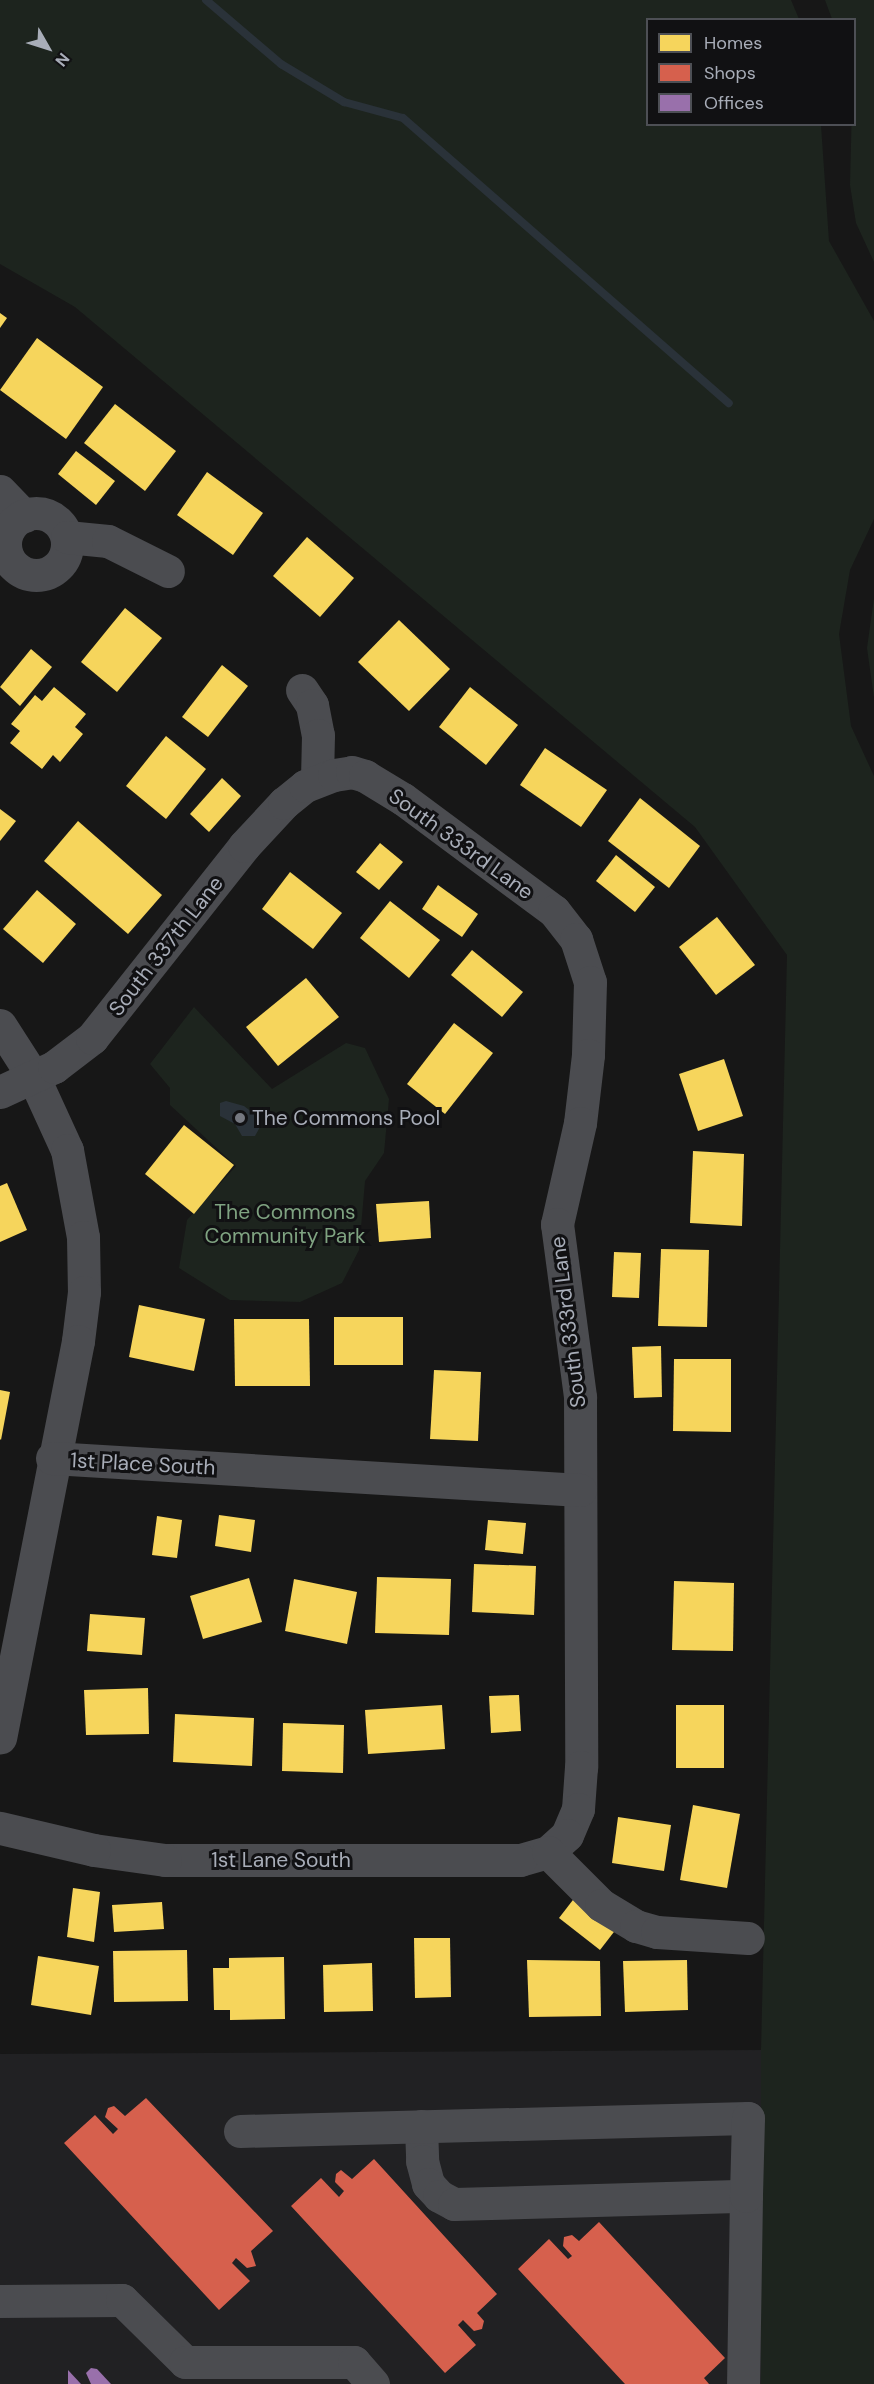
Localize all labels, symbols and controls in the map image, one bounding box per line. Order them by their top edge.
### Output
north arrow [18,18,78,78]
legend [646,18,856,126]
text: Homes [704,31,762,55]
text: N [51,48,74,71]
text: Shops [704,61,756,85]
text: Offices [704,91,764,115]
street label: South 333rd Lane [384,783,538,905]
street label: South 337th Lane [104,871,228,1021]
place label: The Commons Pool [252,1105,440,1131]
marker: The Commons Pool [233,1111,247,1125]
park label: The Commons Community Park [204,1199,366,1249]
street label: South 333rd Lane [545,1235,591,1409]
street label: 1st Place South [70,1448,216,1480]
street label: 1st Lane South [211,1847,351,1873]

